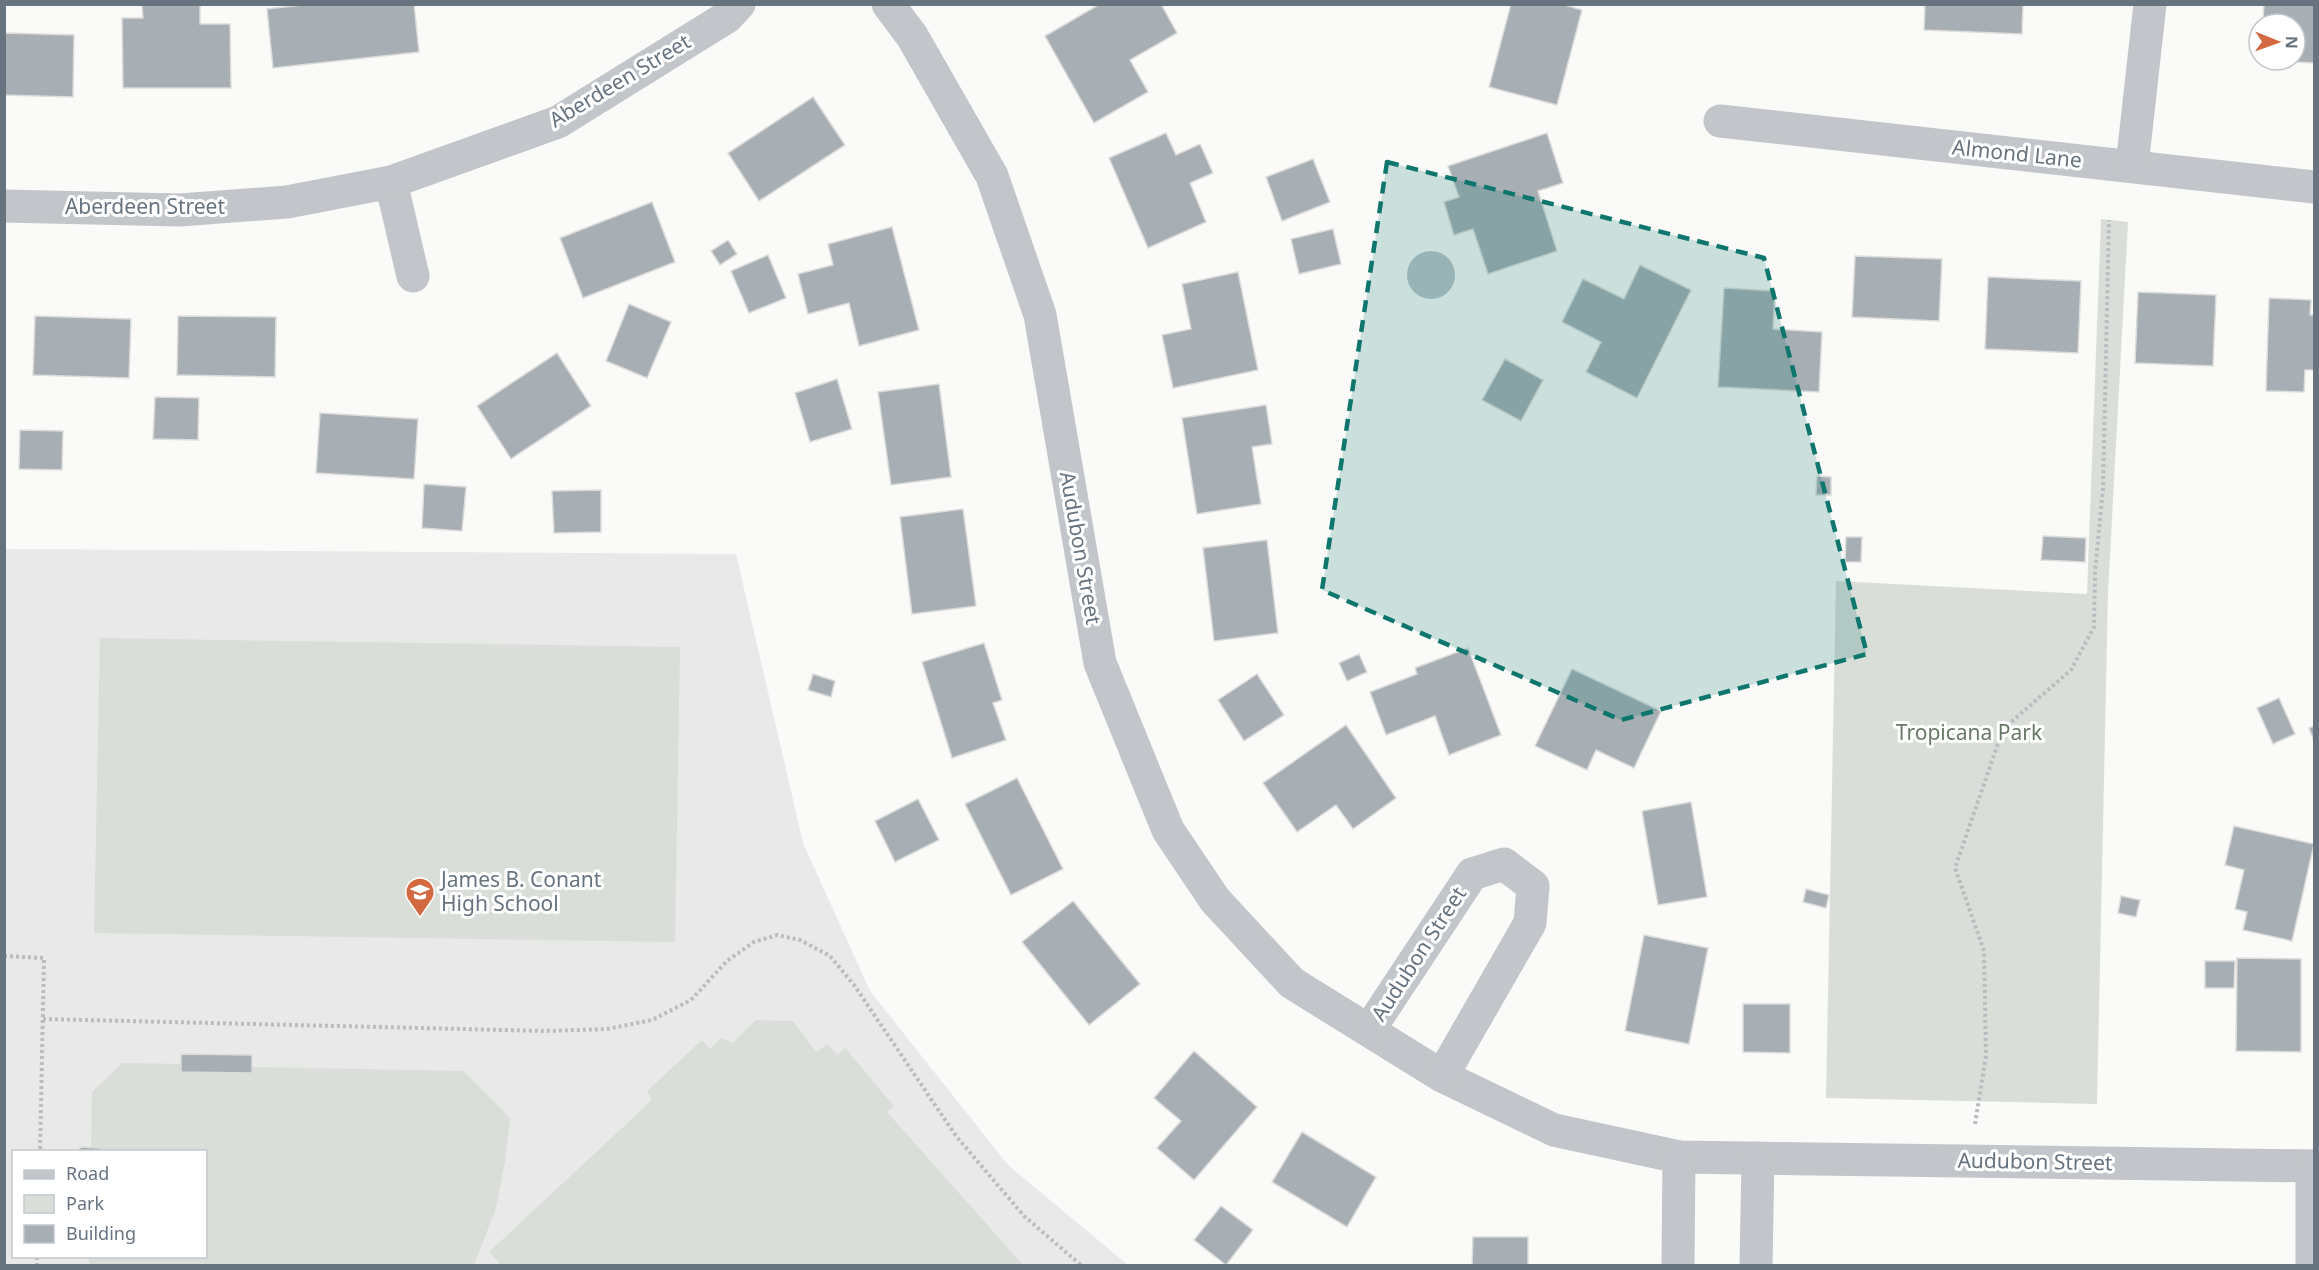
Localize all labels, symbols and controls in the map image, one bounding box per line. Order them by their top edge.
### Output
north arrow [2247,12,2307,72]
street label: Aberdeen Street [544,27,696,133]
text: N [2281,36,2303,49]
street label: Almond Lane [1951,132,2083,174]
street label: Aberdeen Street [65,192,225,220]
street label: Audubon Street [1054,469,1108,627]
park label: Tropicana Park [1896,718,2043,746]
place label: James B. Conant High School [439,865,602,917]
school or university icon: James B. Conant High School [404,876,436,918]
street label: Audubon Street [1364,880,1472,1026]
street label: Audubon Street [1957,1146,2113,1176]
legend [12,1150,207,1258]
text: Road [66,1161,109,1185]
text: Park [66,1191,104,1215]
text: Building [66,1221,136,1245]

